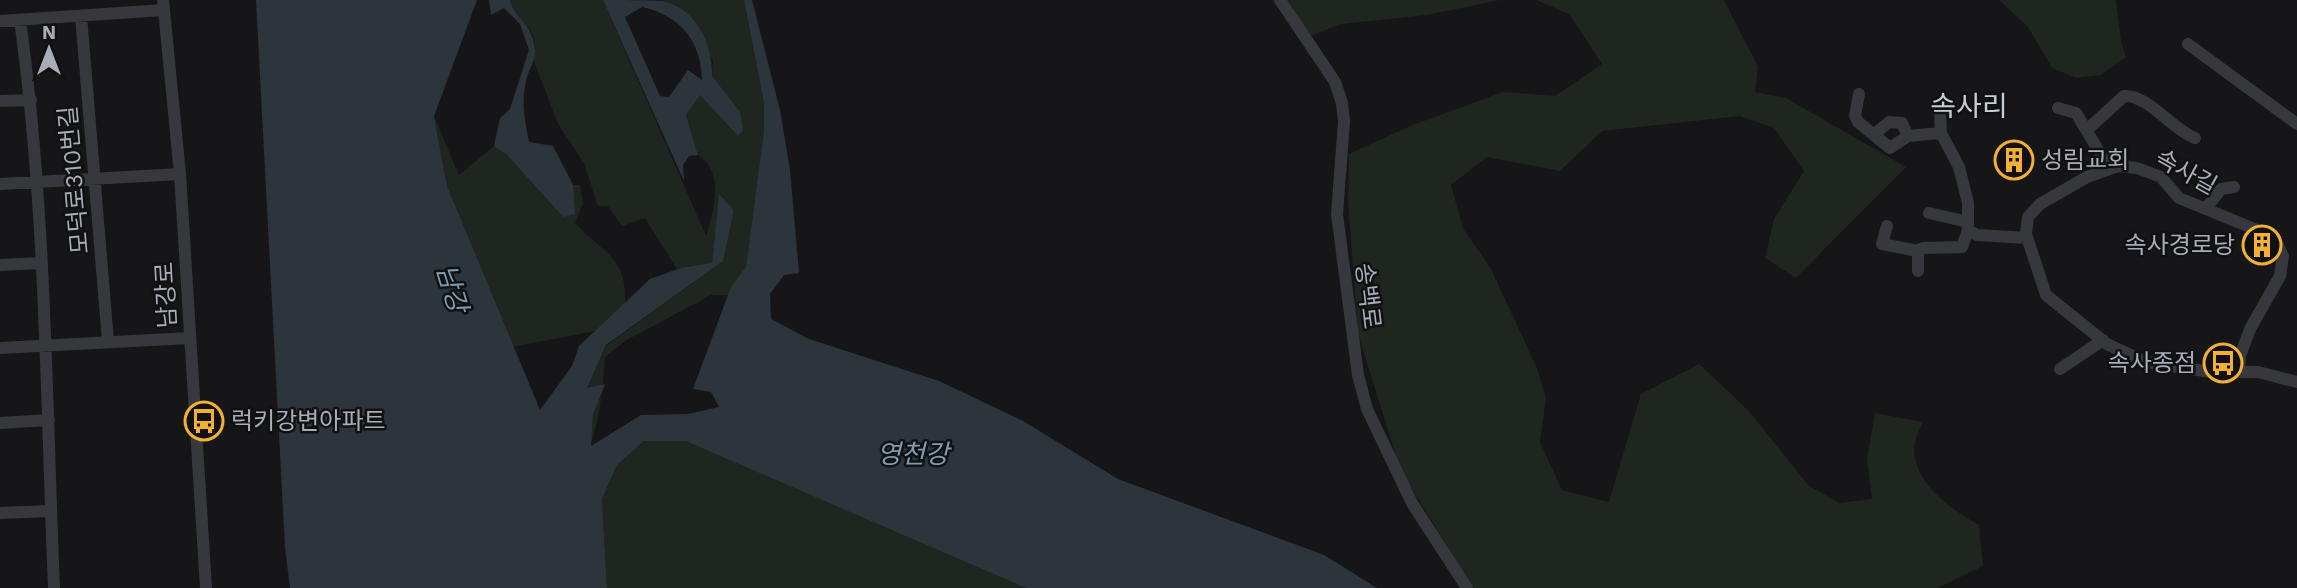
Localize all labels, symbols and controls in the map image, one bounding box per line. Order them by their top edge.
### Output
north arrow [14,14,84,84]
text: N [42,21,56,44]
district label: 속사리 [1930,90,2008,123]
street label: 모덕로310번길 [54,105,94,255]
building icon: 성림교회 [1993,139,2035,181]
street label: 속사길 [2150,144,2222,200]
place label: 성림교회 [2041,146,2129,174]
building icon: 속사경로당 [2241,224,2283,266]
place label: 속사경로당 [2125,231,2235,259]
street label: 남강로 [150,261,182,329]
water label: 남강 [431,261,474,318]
street label: 송백로 [1350,261,1386,331]
bus stop icon: 속사종점 [2202,342,2244,384]
place label: 속사종점 [2108,349,2196,377]
bus stop icon: 럭키강변아파트 [183,400,225,442]
place label: 럭키강변아파트 [231,407,386,435]
water label: 영천강 [877,439,952,469]

